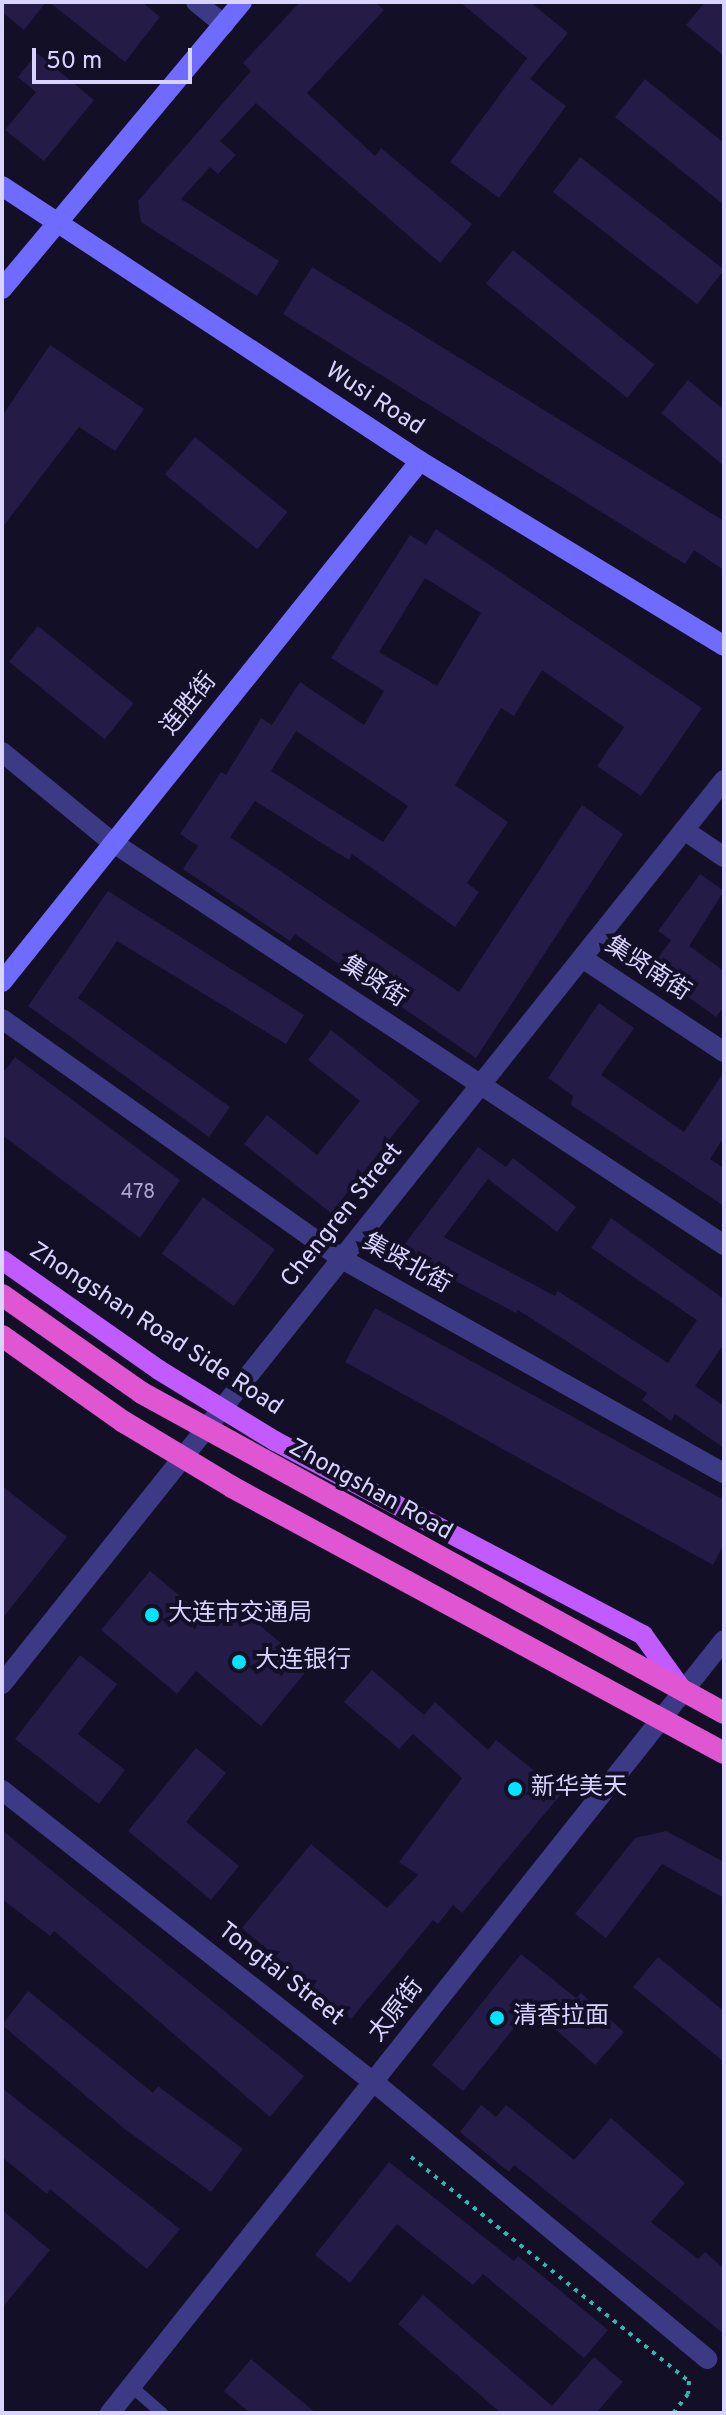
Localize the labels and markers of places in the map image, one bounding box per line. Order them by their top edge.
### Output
place label: 大连市交通局 [168,1601,312,1629]
marker: 大连市交通局 [143,1606,161,1624]
place label: 大连银行 [255,1648,351,1676]
marker: 大连银行 [230,1653,248,1671]
place label: 新华美天 [531,1775,627,1803]
marker: 新华美天 [506,1780,524,1798]
place label: 清香拉面 [513,2004,609,2032]
marker: 清香拉面 [488,2009,506,2027]

